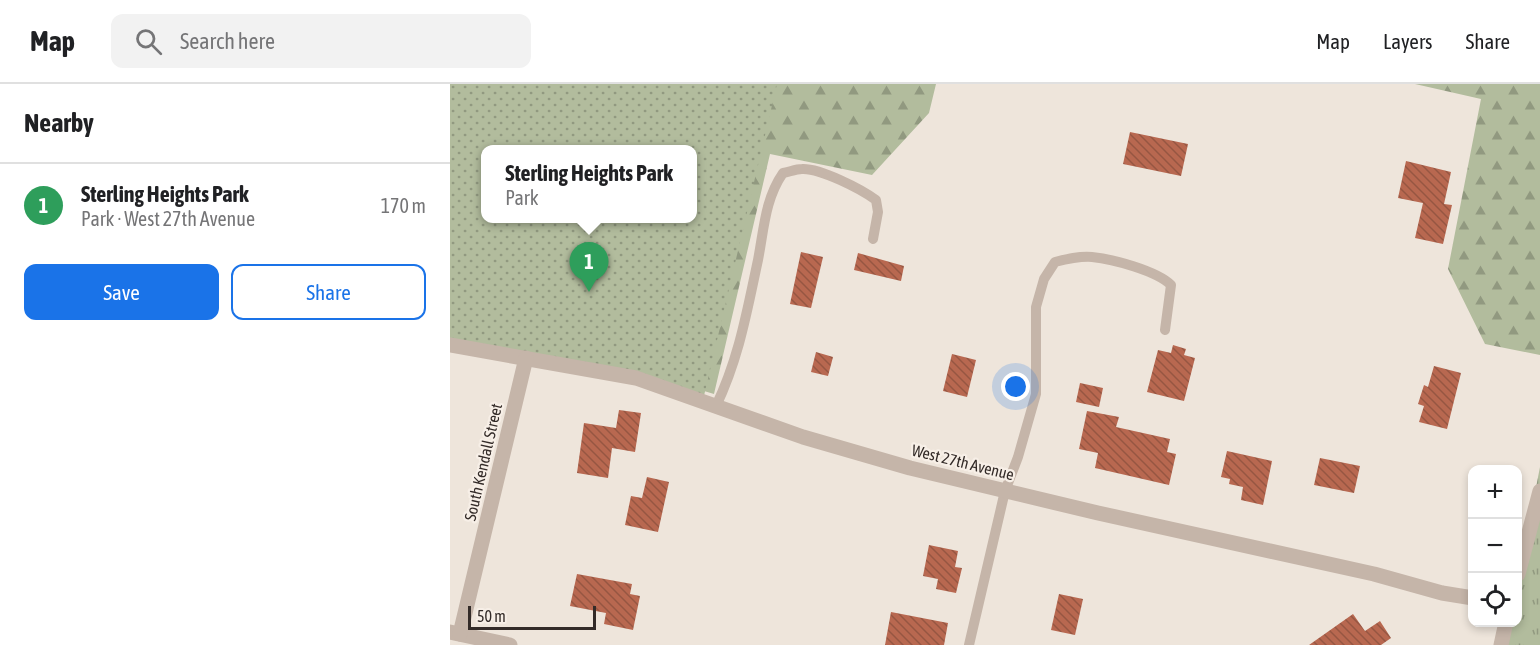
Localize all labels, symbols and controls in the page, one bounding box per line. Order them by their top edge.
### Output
search box [111,14,531,68]
text: Map [30,25,75,57]
icon: search [132,25,165,58]
text: Search here [180,28,275,54]
text: Map [1316,29,1350,53]
text: Layers [1383,29,1433,53]
text: Share [1466,29,1510,53]
text: Nearby [24,108,94,138]
popup [481,145,697,223]
text: Sterling Heights Park [505,160,673,186]
text: Sterling Heights Park [81,181,249,207]
text: Park [505,186,539,209]
text: 1 [39,194,48,217]
text: 170 m [381,194,426,217]
text: Park · West 27th Avenue [81,207,255,230]
pin: 1 [570,242,608,292]
button: Save [24,264,219,320]
button: Share [231,264,426,320]
your location [1001,372,1030,401]
street label: South Kendall Street [461,401,505,522]
street label: West 27th Avenue [910,441,1016,483]
map controls [1468,465,1522,627]
button: + [1468,465,1522,519]
button: − [1468,519,1522,573]
button: locate [1468,573,1522,627]
scale bar [468,603,596,630]
text: 50 m [477,607,506,625]

